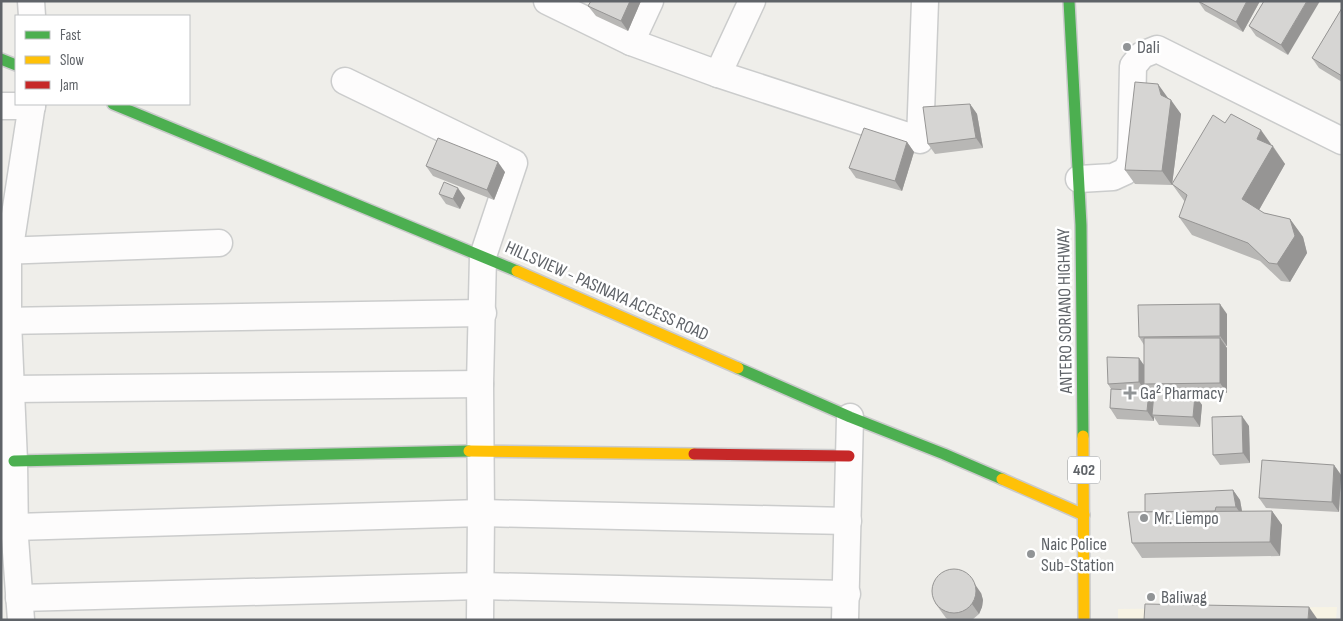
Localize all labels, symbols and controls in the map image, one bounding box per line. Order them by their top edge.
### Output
legend [15,15,190,105]
text: Fast [60,26,82,45]
place label: Dali [1137,37,1160,58]
marker: Dali [1121,41,1133,53]
text: Slow [60,51,84,70]
text: Jam [59,76,78,95]
street label: ANTERO SORIANO HIGHWAY [1053,228,1077,395]
street label: HILLSVIEW - PASINAYA ACCESS ROAD [502,237,712,345]
place label: Ga² Pharmacy [1140,383,1224,404]
marker: Ga² Pharmacy [1124,387,1136,399]
road number: 402 [1068,456,1100,484]
place label: Mr. Liempo [1154,508,1219,529]
marker: Mr. Liempo [1138,512,1150,524]
place label: Naic Police Sub-Station [1041,534,1114,576]
marker: Naic Police Sub-Station [1025,548,1037,560]
place label: Baliwag [1161,587,1207,608]
marker: Baliwag [1145,591,1157,603]

